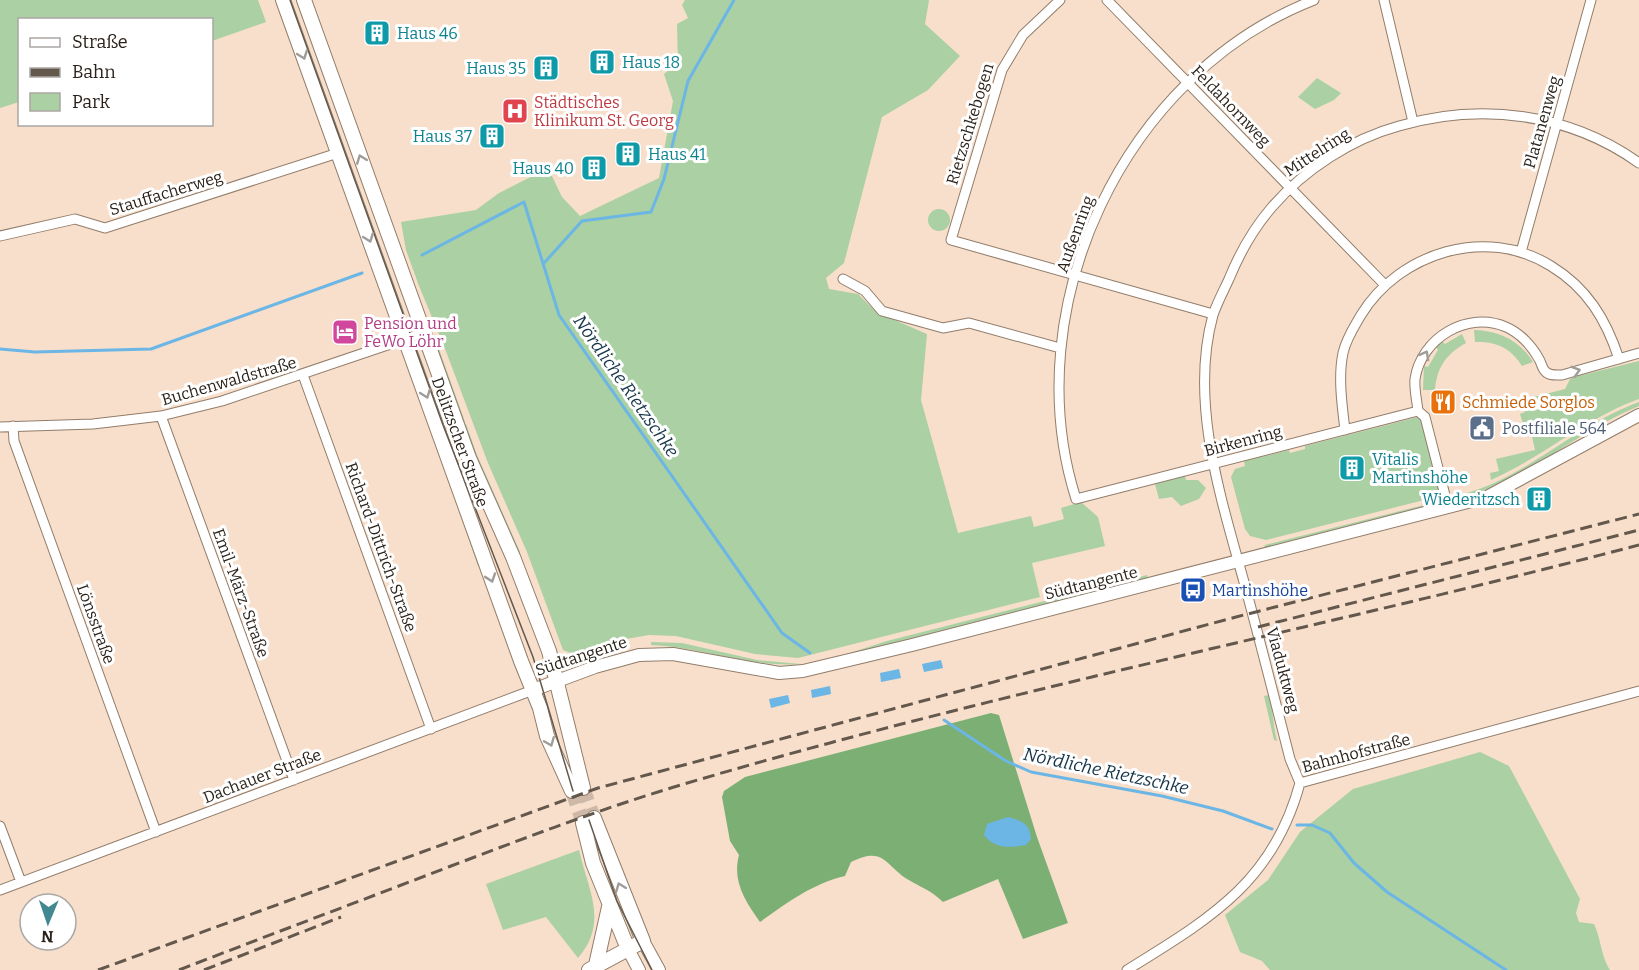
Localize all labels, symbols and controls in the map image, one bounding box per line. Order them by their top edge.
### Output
legend [18,18,213,126]
building icon: Haus 46 [362,18,392,48]
place label: Haus 46 [397,24,458,43]
text: Straße [72,31,128,53]
building icon: Haus 18 [587,47,617,77]
one-way arrow [296,49,308,60]
building icon: Haus 35 [531,53,561,83]
place label: Haus 18 [622,53,680,72]
place label: Haus 35 [466,59,526,78]
text: Bahn [72,61,116,83]
street label: Rietzschkebogen [942,61,998,187]
street label: Feldahornweg [1187,61,1275,151]
street label: Platanenweg [1520,73,1564,171]
text: Park [72,91,111,113]
place label: Städtisches Klinikum St. Georg [534,93,674,130]
hospital icon: Städtisches Klinikum St. Georg [500,96,530,126]
building icon: Haus 37 [477,121,507,151]
street label: Mittelring [1281,124,1353,180]
place label: Haus 37 [413,127,472,146]
building icon: Haus 41 [613,139,643,169]
place label: Haus 41 [648,145,706,164]
building icon: Haus 40 [579,153,609,183]
one-way arrow [356,155,368,166]
place label: Haus 40 [512,159,574,178]
street label: Stauffacherweg [107,167,225,219]
street label: Außenring [1052,193,1098,275]
one-way arrow [362,232,375,243]
water label: Nördliche Rietzschke [569,311,683,461]
place label: Pension und FeWo Löhr [364,314,457,351]
hotel icon: Pension und FeWo Löhr [330,317,360,347]
one-way arrow [1418,350,1429,361]
street label: Buchenwaldstraße [159,353,299,409]
one-way arrow [1570,366,1581,378]
street label: Delitzscher Straße [428,374,492,510]
restaurant icon: Schmiede Sorglos [1428,387,1458,417]
one-way arrow [419,389,432,399]
place label: Schmiede Sorglos [1462,393,1595,412]
public building icon: Postfiliale 564 [1467,413,1497,443]
place label: Postfiliale 564 [1502,419,1607,438]
street label: Birkenring [1202,422,1284,460]
place label: Vitalis Martinshöhe [1372,450,1468,487]
building icon: Vitalis Martinshöhe [1337,453,1367,483]
street label: Richard-Dittrich-Straße [341,460,421,634]
building icon: Wiederitzsch [1524,484,1554,514]
place label: Wiederitzsch [1422,490,1520,509]
street label: Emil-März-Straße [209,526,273,660]
street label: Südtangente [1043,562,1139,604]
one-way arrow [484,572,497,583]
bus stop icon: Martinshöhe [1178,575,1208,605]
place label: Martinshöhe [1212,581,1308,600]
street label: Lönsstraße [73,582,119,666]
street label: Viaduktweg [1262,625,1304,715]
street label: Südtangente [533,632,629,680]
street label: Bahnhofstraße [1300,729,1412,777]
one-way arrow [543,735,555,746]
water label: Nördliche Rietzschke [1021,743,1191,799]
street label: Dachauer Straße [200,745,324,807]
one-way arrow [615,882,627,893]
north arrow [18,892,78,952]
text: N [41,927,54,946]

